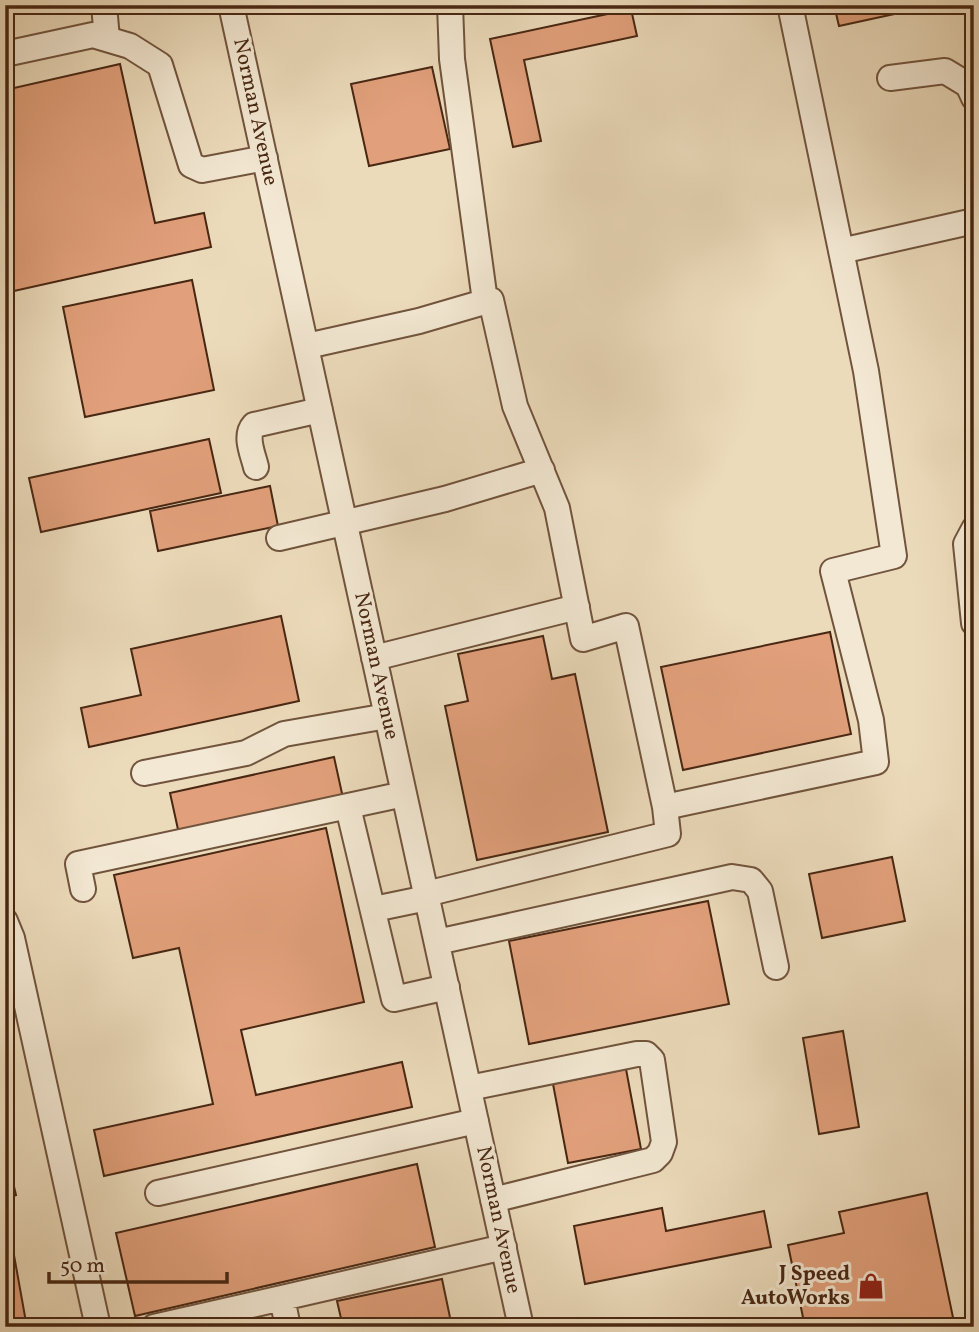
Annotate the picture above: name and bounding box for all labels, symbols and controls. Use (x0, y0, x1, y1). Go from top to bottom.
street label: Norman Avenue (225, 36, 285, 188)
street label: Norman Avenue (346, 590, 406, 742)
street label: Norman Avenue (468, 1144, 528, 1296)
scale bar (49, 1241, 228, 1285)
text: 50 m (60, 1252, 105, 1281)
place label: J Speed AutoWorks (741, 1260, 850, 1313)
shop icon: J Speed AutoWorks (856, 1271, 886, 1301)

